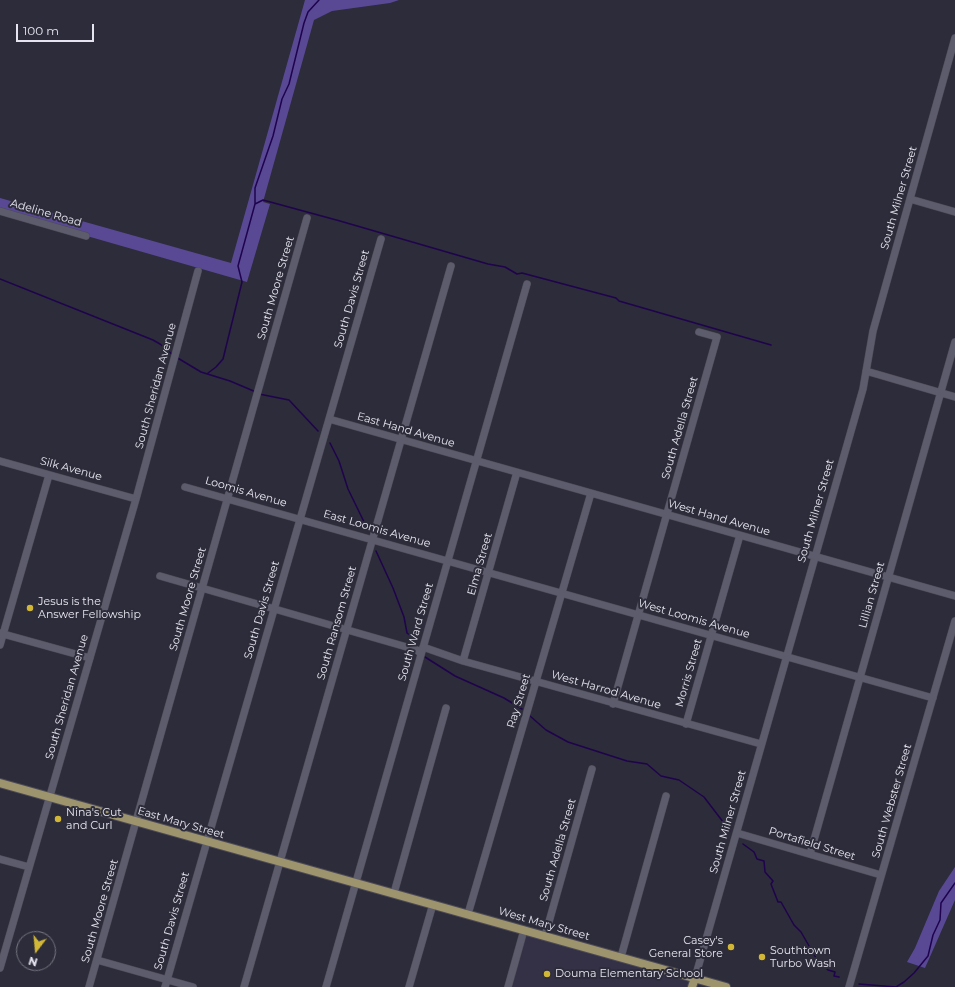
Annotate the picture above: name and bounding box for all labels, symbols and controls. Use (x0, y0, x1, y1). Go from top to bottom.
scale bar (18, 16, 96, 42)
text: 100 m (23, 23, 59, 38)
street label: South Milner Street (878, 145, 920, 251)
street label: Adeline Road (9, 197, 83, 229)
street label: South Moore Street (255, 235, 297, 341)
street label: South Davis Street (332, 248, 372, 350)
street label: South Sheridan Avenue (133, 322, 179, 450)
street label: South Adella Street (659, 375, 701, 481)
street label: East Hand Avenue (356, 410, 456, 450)
street label: Silk Avenue (39, 454, 103, 484)
street label: South Milner Street (795, 458, 837, 564)
street label: Loomis Avenue (204, 474, 288, 510)
street label: West Hand Avenue (666, 497, 772, 539)
street label: East Loomis Avenue (322, 507, 432, 551)
street label: Elma Street (465, 531, 495, 597)
street label: South Moore Street (167, 546, 209, 652)
street label: South Davis Street (242, 559, 282, 661)
street label: Lillian Street (856, 560, 888, 630)
street label: South Ransom Street (314, 565, 360, 681)
street label: South Ward Street (396, 581, 436, 683)
place label: Jesus is the Answer Fellowship (38, 595, 141, 621)
street label: West Loomis Avenue (637, 597, 751, 641)
marker: Jesus is the Answer Fellowship (25, 603, 35, 613)
street label: South Sheridan Avenue (43, 633, 91, 761)
street label: Morris Street (673, 637, 705, 709)
street label: West Harrod Avenue (550, 668, 662, 712)
street label: Ray Street (504, 672, 534, 730)
street label: South Webster Street (869, 742, 915, 860)
street label: South Milner Street (707, 769, 749, 875)
street label: South Adella Street (537, 797, 579, 903)
street label: East Mary Street (136, 804, 226, 842)
place label: Nina's Cut and Curl (66, 806, 122, 832)
marker: Nina's Cut and Curl (53, 814, 63, 824)
street label: Portafield Street (767, 825, 857, 863)
street label: South Moore Street (79, 858, 121, 964)
street label: South Davis Street (152, 870, 192, 972)
street label: West Mary Street (497, 905, 591, 943)
north arrow (16, 931, 56, 971)
place label: Casey's General Store (649, 934, 723, 960)
marker: Casey's General Store (726, 942, 736, 952)
place label: Southtown Turbo Wash (770, 944, 836, 970)
marker: Southtown Turbo Wash (757, 952, 767, 962)
text: N (27, 954, 39, 970)
place label: Douma Elementary School (555, 967, 703, 981)
marker: Douma Elementary School (542, 969, 552, 979)

